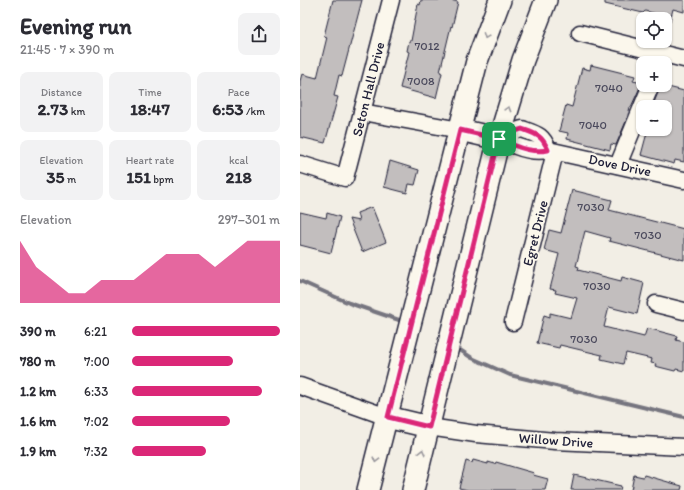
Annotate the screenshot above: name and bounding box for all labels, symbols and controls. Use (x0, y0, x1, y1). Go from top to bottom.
map controls (636, 12, 672, 136)
button: locate (636, 12, 672, 48)
text: Evening run (20, 13, 132, 40)
button: share (238, 13, 280, 55)
one-way arrow (483, 33, 491, 40)
house number: 7012 (414, 39, 440, 53)
street label: Seton Hall Drive (349, 40, 389, 138)
text: 21:45 · 7 × 390 m (20, 42, 114, 57)
button: + (636, 56, 672, 92)
house number: 7008 (407, 74, 435, 88)
house number: 7040 (595, 81, 623, 95)
text: Distance (41, 86, 82, 99)
text: Time (138, 86, 162, 99)
text: Pace (228, 86, 250, 99)
text: 2.73 (37, 99, 68, 119)
text: 18:47 (130, 99, 170, 119)
text: 6:53 (212, 99, 244, 119)
button: − (636, 100, 672, 136)
text: km (68, 105, 85, 118)
text: /km (244, 105, 265, 118)
one-way arrow (503, 105, 512, 112)
house number: 7040 (579, 118, 607, 132)
pin (482, 122, 516, 156)
icon: arrive (488, 128, 510, 150)
street label: Dove Drive (587, 151, 653, 180)
text: Elevation (39, 154, 83, 167)
text: Heart rate (126, 154, 174, 167)
text: kcal (229, 154, 248, 167)
text: 35 (46, 167, 65, 187)
text: 151 (126, 167, 151, 187)
text: 218 (226, 167, 252, 187)
text: m (65, 173, 76, 186)
text: bpm (151, 173, 174, 186)
street label: Egret Drive (519, 198, 552, 268)
house number: 7030 (577, 200, 605, 214)
text: Elevation (20, 212, 72, 227)
text: 297–301 m (218, 212, 280, 227)
house number: 7030 (634, 228, 662, 242)
house number: 7030 (583, 279, 611, 293)
text: 390 m (20, 324, 56, 339)
text: 6:21 (84, 324, 107, 339)
house number: 7030 (570, 332, 598, 346)
text: 780 m (20, 354, 55, 369)
text: 7:00 (84, 354, 110, 369)
text: 1.2 km (20, 384, 56, 399)
text: 6:33 (84, 384, 108, 399)
text: 1.6 km (20, 414, 56, 429)
text: 7:02 (84, 414, 108, 429)
street label: Willow Drive (518, 429, 594, 452)
text: 1.9 km (20, 444, 56, 459)
text: 7:32 (84, 444, 108, 459)
one-way arrow (418, 449, 426, 455)
one-way arrow (372, 456, 381, 463)

